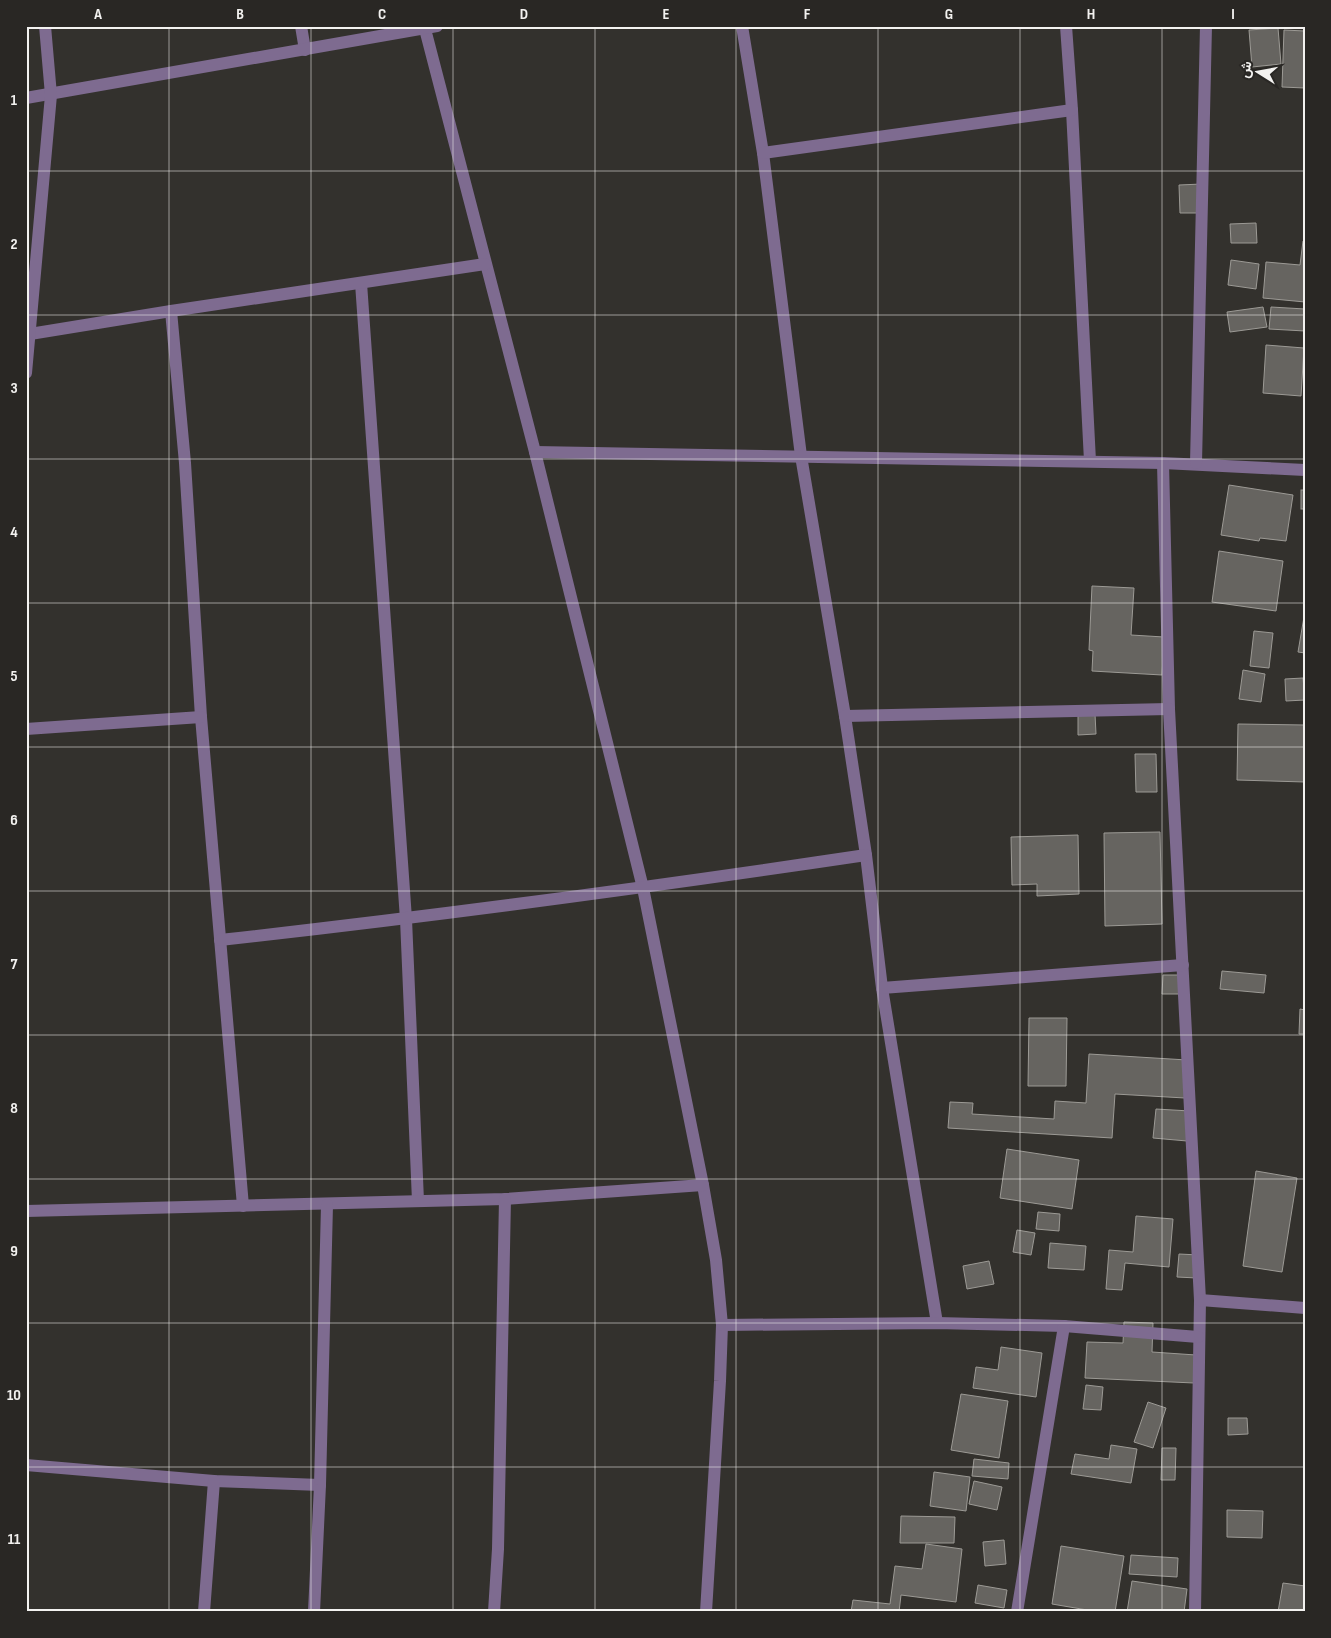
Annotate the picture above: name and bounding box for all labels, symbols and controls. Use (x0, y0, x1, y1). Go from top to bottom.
text: A (93, 5, 102, 24)
text: B (236, 5, 244, 24)
text: C (378, 5, 386, 24)
text: D (520, 5, 528, 24)
text: E (663, 5, 670, 24)
text: F (804, 5, 811, 24)
text: G (945, 5, 953, 24)
text: H (1087, 5, 1095, 24)
text: I (1231, 5, 1235, 24)
north arrow (1234, 48, 1284, 98)
text: ش (1236, 60, 1256, 79)
text: 1 (11, 91, 18, 110)
text: 2 (10, 235, 18, 254)
text: 3 (10, 379, 18, 398)
text: 4 (10, 523, 18, 542)
text: 5 (10, 667, 18, 686)
text: 6 (10, 811, 18, 830)
text: 7 (11, 955, 18, 974)
text: 8 (10, 1099, 18, 1118)
text: 9 (10, 1242, 18, 1261)
text: 10 (7, 1386, 21, 1405)
text: 11 (8, 1530, 21, 1549)

